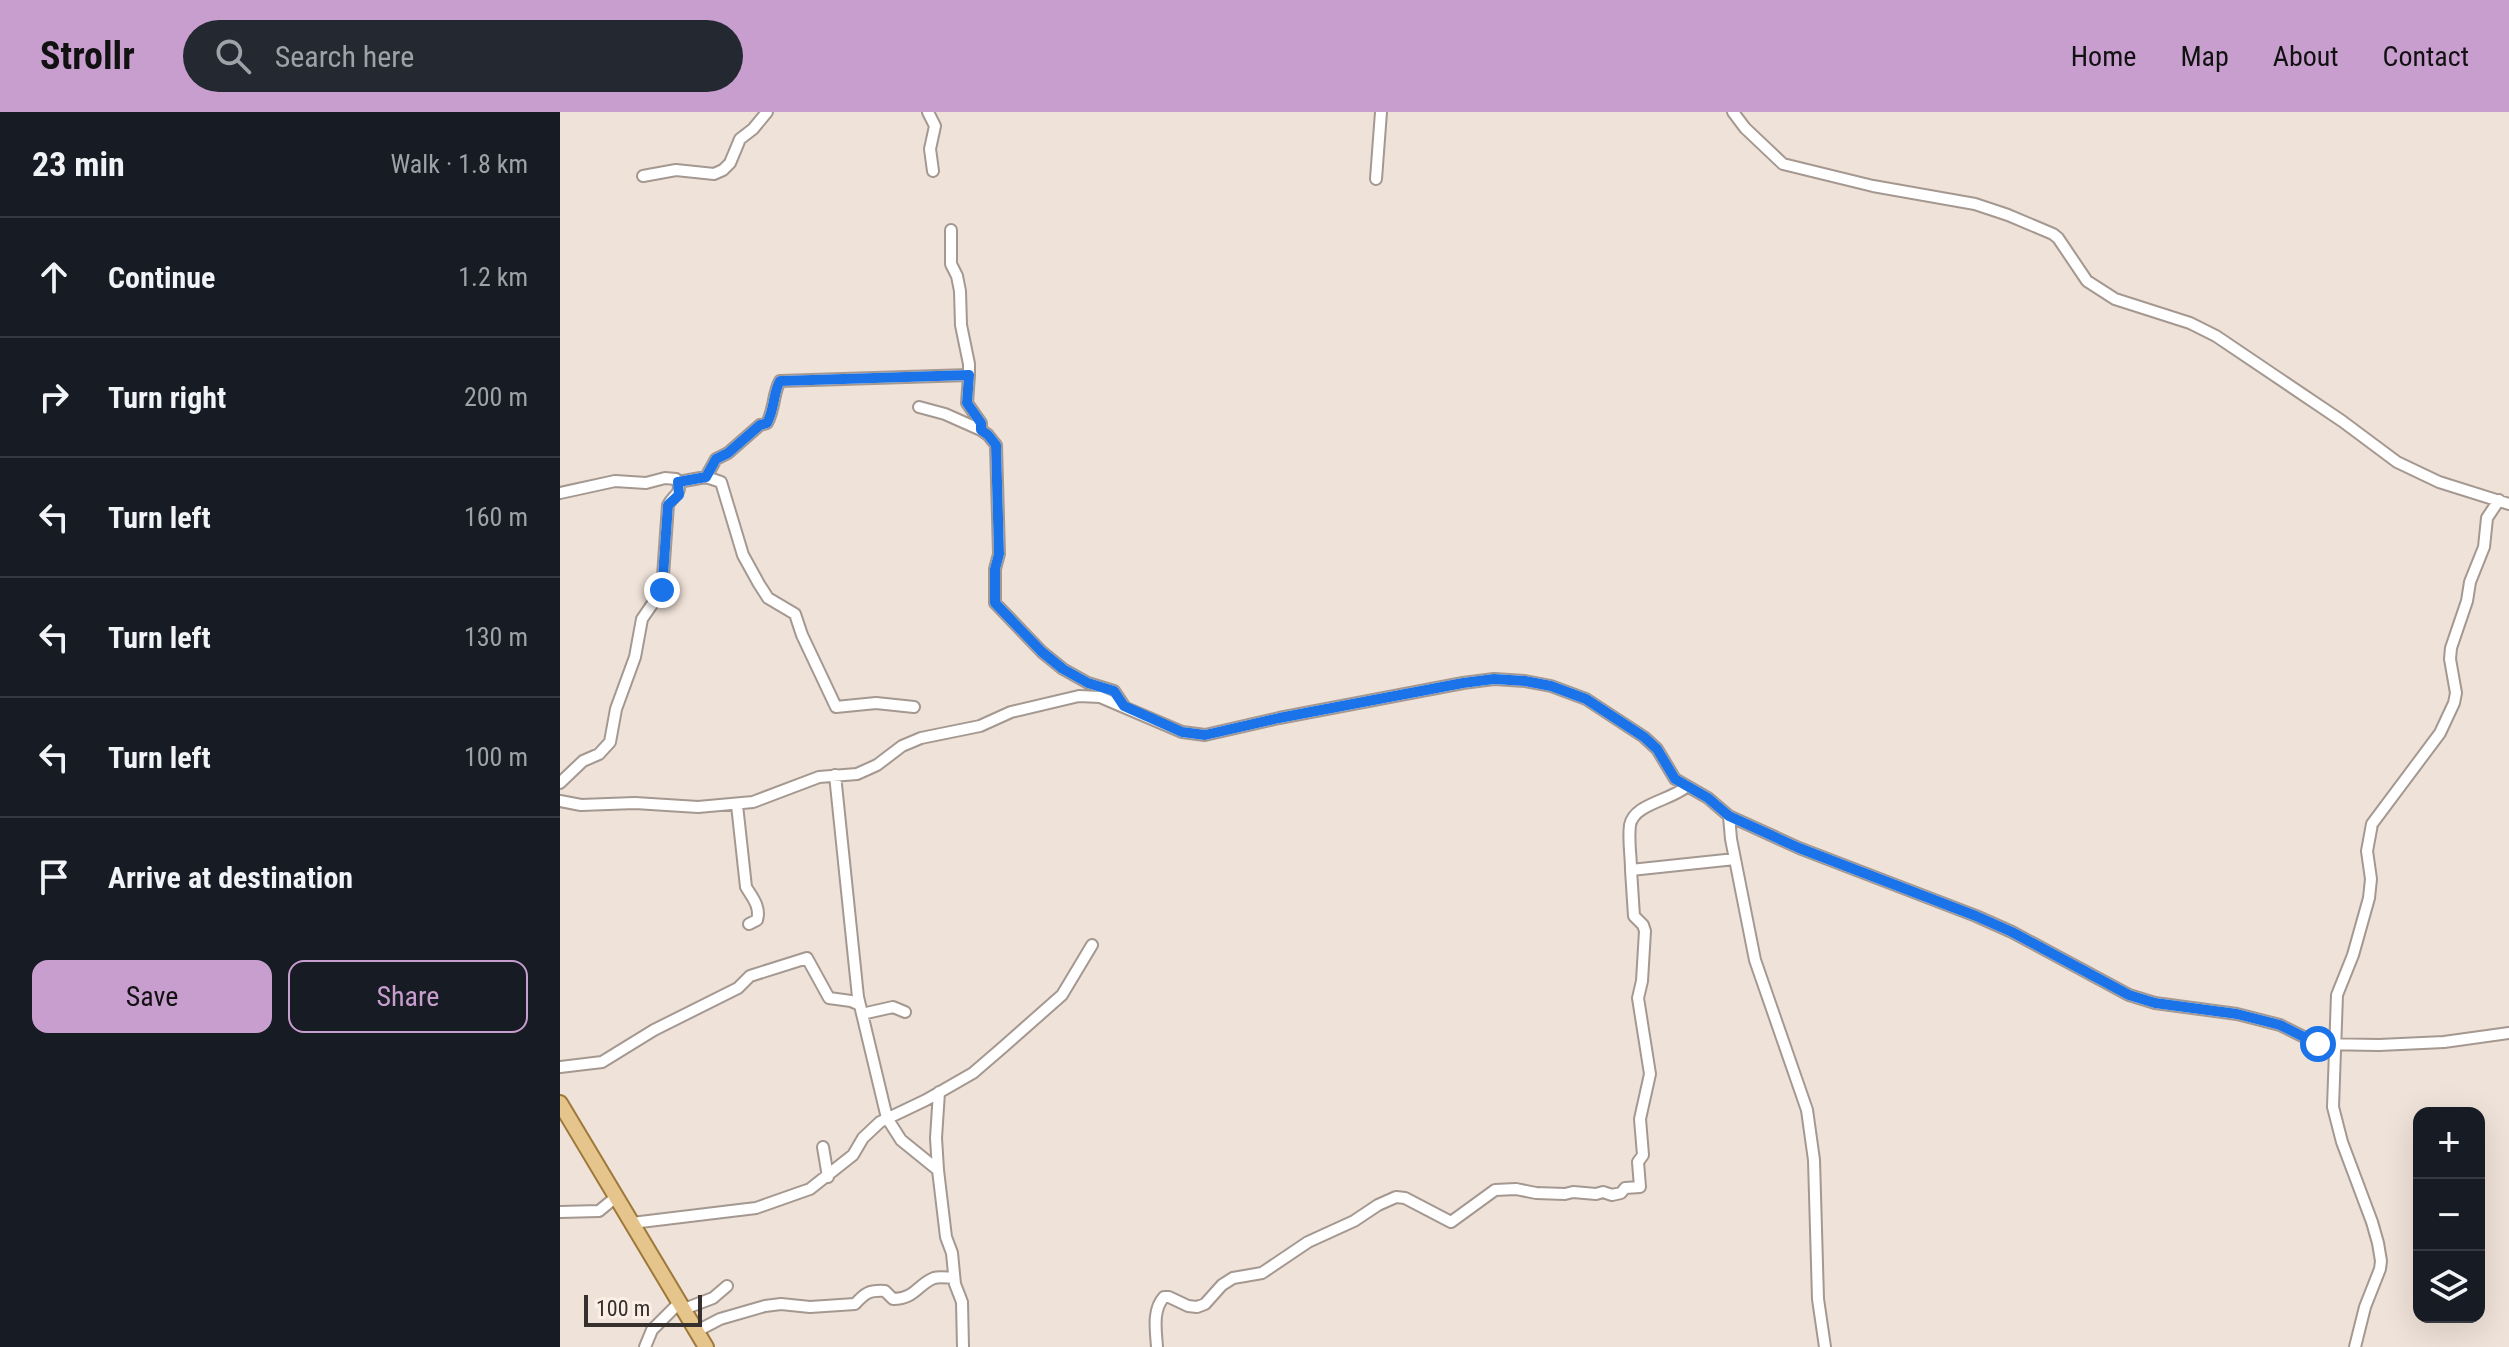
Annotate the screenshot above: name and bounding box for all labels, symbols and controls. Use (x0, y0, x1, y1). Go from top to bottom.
search box (183, 20, 743, 92)
text: Strollr (40, 34, 135, 78)
icon: search (211, 34, 255, 78)
text: Search here (275, 39, 414, 74)
text: Home (2071, 40, 2136, 73)
text: Map (2180, 40, 2229, 73)
text: About (2273, 40, 2339, 73)
text: Contact (2383, 40, 2469, 73)
text: 23 min (32, 144, 125, 184)
text: Walk · 1.8 km (390, 149, 528, 179)
icon: ahead (32, 255, 76, 299)
text: Continue (108, 260, 215, 295)
text: 1.2 km (458, 262, 528, 292)
icon: right (32, 375, 76, 419)
text: Turn right (108, 380, 226, 415)
text: 200 m (464, 382, 528, 412)
icon: left (32, 495, 76, 539)
text: Turn left (108, 500, 211, 535)
text: 160 m (464, 502, 528, 532)
route end (644, 572, 680, 608)
icon: left (32, 615, 76, 659)
text: Turn left (108, 620, 211, 655)
text: 130 m (464, 622, 528, 652)
icon: left (32, 735, 76, 779)
text: Turn left (108, 740, 211, 775)
text: 100 m (464, 742, 528, 772)
icon: arrive (32, 855, 76, 899)
text: Arrive at destination (108, 860, 353, 895)
button: Save (32, 960, 272, 1033)
button: Share (288, 960, 528, 1033)
route start (2300, 1026, 2336, 1062)
map controls (2413, 1107, 2485, 1323)
button: + (2413, 1107, 2485, 1179)
button: − (2413, 1179, 2485, 1251)
button: layers (2413, 1251, 2485, 1323)
scale bar (584, 1291, 702, 1327)
text: 100 m (596, 1296, 650, 1321)

